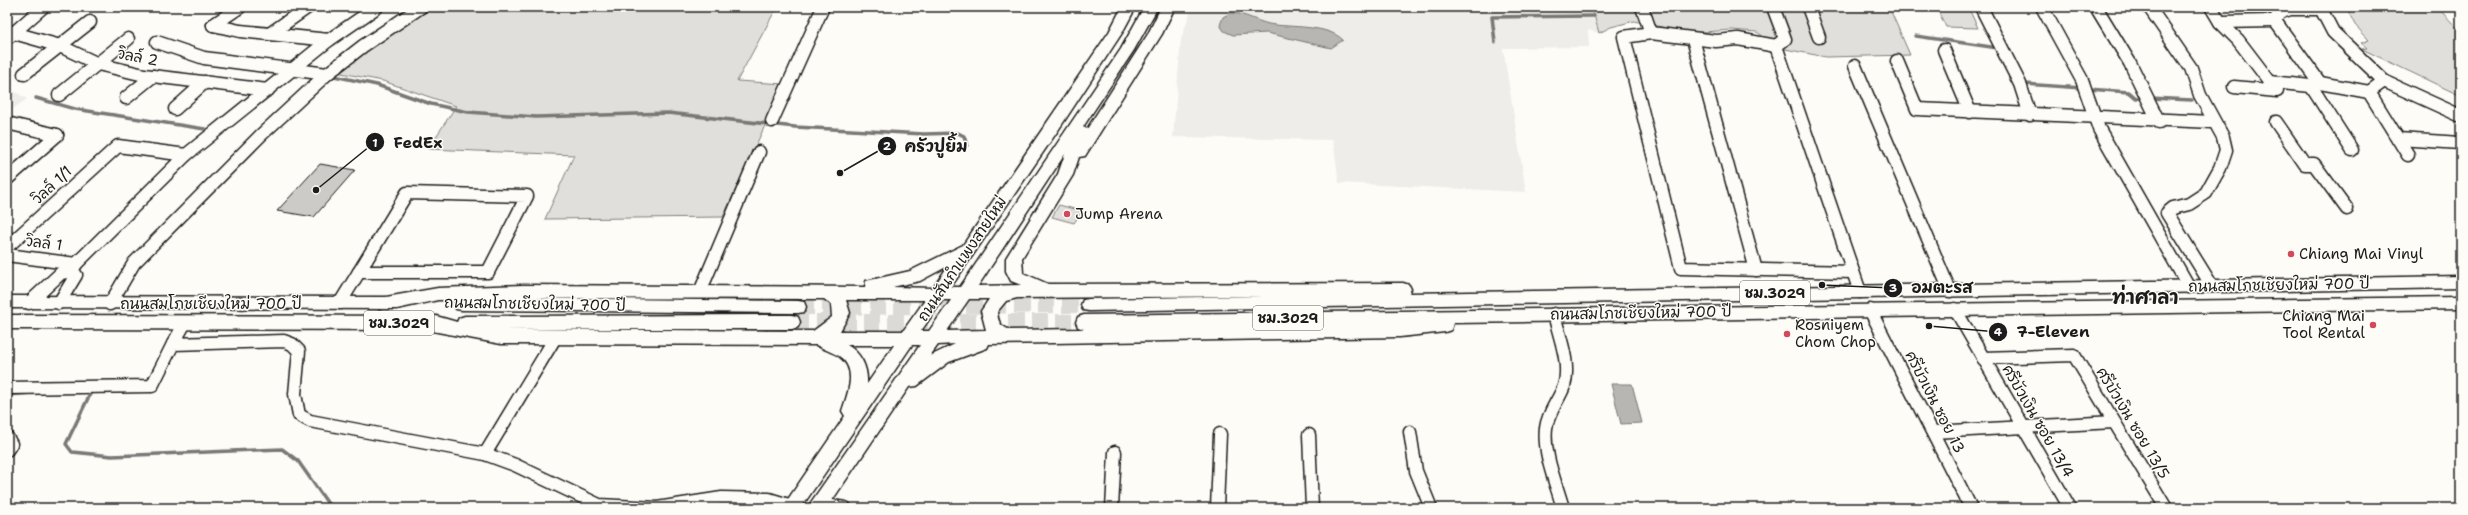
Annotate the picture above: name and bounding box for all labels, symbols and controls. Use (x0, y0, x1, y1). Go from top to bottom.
street label: วิลล์ 2 (116, 43, 160, 71)
callout: FedEx (365, 128, 450, 156)
text: ครัวปูยิ้ม (905, 131, 967, 158)
text: FedEx (394, 132, 442, 153)
callout: ครัวปูยิ้ม (877, 132, 976, 160)
text: 1 (372, 135, 378, 151)
text: 2 (883, 138, 892, 154)
street label: วิลล์ 1/1 (28, 161, 76, 209)
street label: ถนนสันกำแพงสายใหม่ (913, 193, 1011, 325)
place label: Jump Arena (1075, 204, 1163, 224)
marker: Jump Arena (1062, 209, 1072, 219)
street label: วิลล์ 1 (25, 231, 63, 255)
place label: Chiang Mai Vinyl (2299, 244, 2424, 264)
marker: Chiang Mai Vinyl (2286, 249, 2296, 259)
street label: ถนนสมโภชเชียงใหม่ 700 ปี (2188, 273, 2370, 297)
callout: อมตะรส (1883, 274, 1980, 302)
text: อมตะรส (1911, 277, 1974, 298)
text: 3 (1889, 280, 1897, 296)
road number: ชม.3029 (1740, 281, 1810, 305)
district label: ท่าศาลา (2112, 284, 2178, 310)
street label: ถนนสมโภชเชียงใหม่ 700 ปี (444, 292, 626, 316)
street label: ถนนสมโภชเชียงใหม่ 700 ปี (120, 294, 302, 314)
street label: ถนนสมโภชเชียงใหม่ 700 ปี (1550, 301, 1732, 325)
road number: ชม.3029 (1253, 306, 1323, 330)
place label: Chiang Mai Tool Rental (2282, 306, 2365, 343)
road number: ชม.3029 (364, 311, 434, 335)
place label: Rosniyem Chom Chop (1795, 315, 1876, 352)
callout: 7-Eleven (1988, 318, 2098, 346)
marker: Chiang Mai Tool Rental (2368, 320, 2378, 330)
text: 7-Eleven (2016, 321, 2090, 342)
text: 4 (1994, 324, 2003, 340)
marker: Rosniyem Chom Chop (1782, 329, 1792, 339)
street label: ศรีบัวเงิน ซอย 13 (1901, 347, 1969, 457)
street label: ศรีบัวเงิน ซอย 13/4 (1998, 361, 2078, 481)
street label: ศรีบัวเงิน ซอย 13/5 (2092, 364, 2174, 482)

